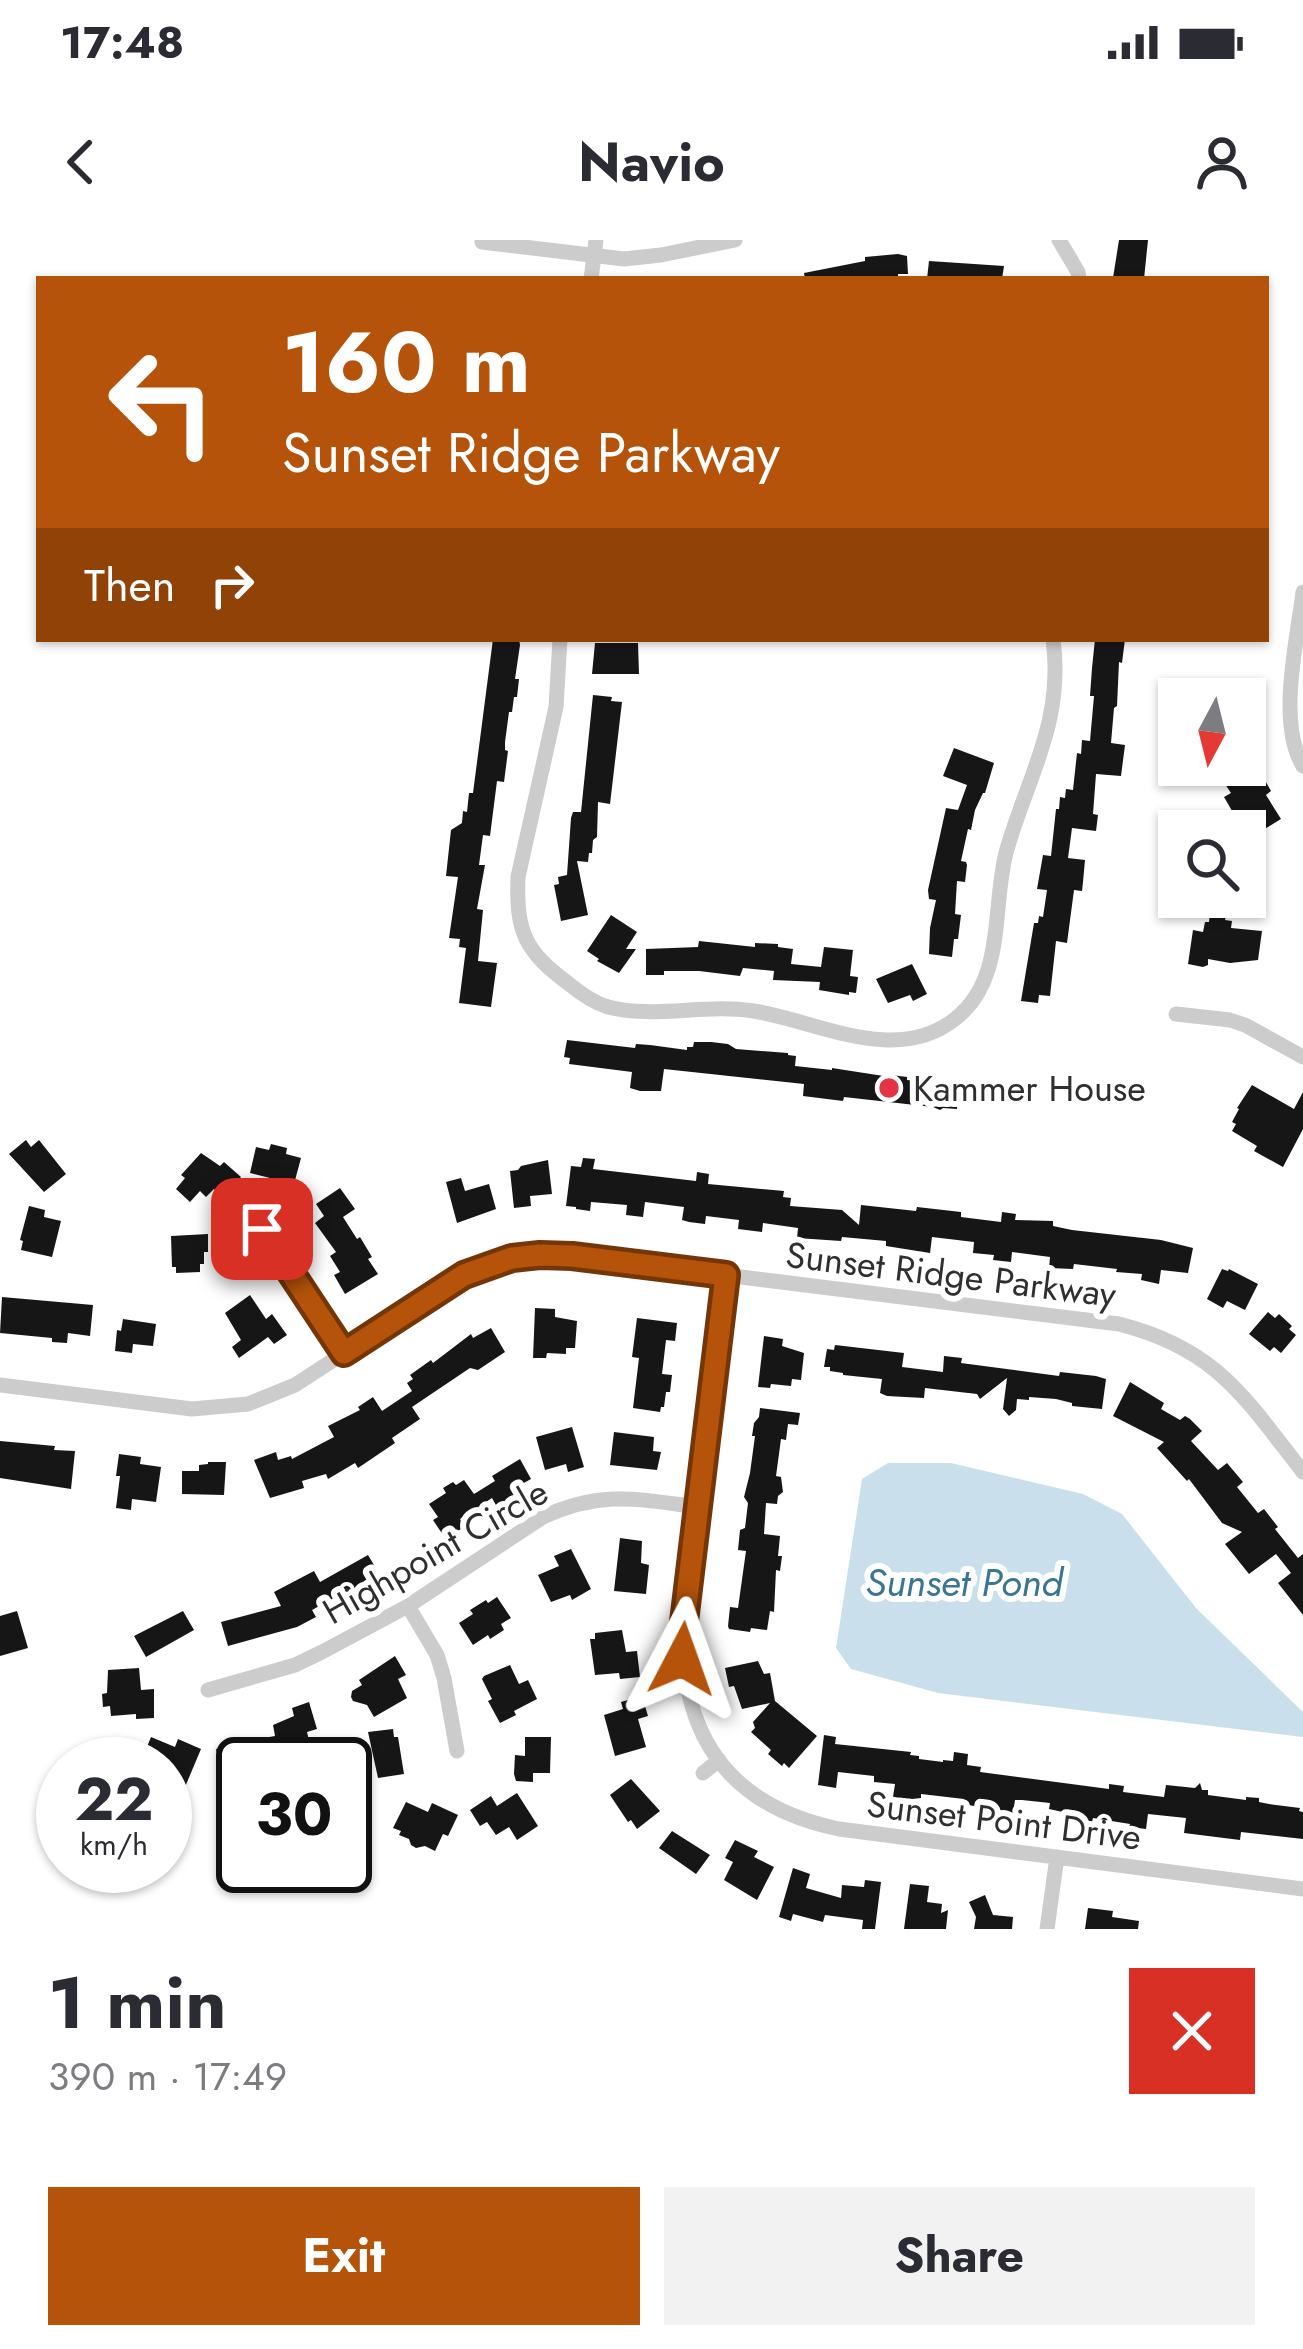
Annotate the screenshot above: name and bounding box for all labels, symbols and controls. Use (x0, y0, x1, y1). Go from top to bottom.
text: 17:48 (60, 10, 184, 75)
text: Navio (578, 123, 725, 201)
icon: back (48, 129, 114, 195)
icon: person (1189, 129, 1255, 195)
text: 160 m (282, 302, 531, 424)
icon: left (84, 324, 240, 480)
text: Sunset Ridge Parkway (282, 414, 780, 492)
icon: right (199, 552, 265, 618)
text: Then (84, 553, 175, 618)
north arrow (1158, 678, 1266, 786)
map controls (1158, 678, 1266, 918)
button: search (1158, 810, 1266, 918)
place label: Kammer House (913, 1062, 1146, 1114)
marker: Kammer House (876, 1075, 902, 1101)
pin (211, 1178, 313, 1280)
icon: arrive (229, 1196, 295, 1262)
street label: Sunset Ridge Parkway (783, 1228, 1119, 1320)
street label: Highpoint Circle (313, 1465, 557, 1637)
water label: Sunset Pond (865, 1554, 1065, 1611)
position arrow (619, 1596, 745, 1722)
speed limit sign: 30 (216, 1737, 372, 1893)
text: 22 (75, 1756, 153, 1843)
street label: Sunset Point Drive (864, 1777, 1144, 1863)
text: km/h (80, 1823, 148, 1866)
text: 1 min (48, 1951, 227, 2055)
button: close (1129, 1968, 1255, 2094)
text: 390 m · 17:49 (48, 2048, 287, 2105)
button: Exit (48, 2187, 640, 2325)
button: Share (664, 2187, 1255, 2325)

